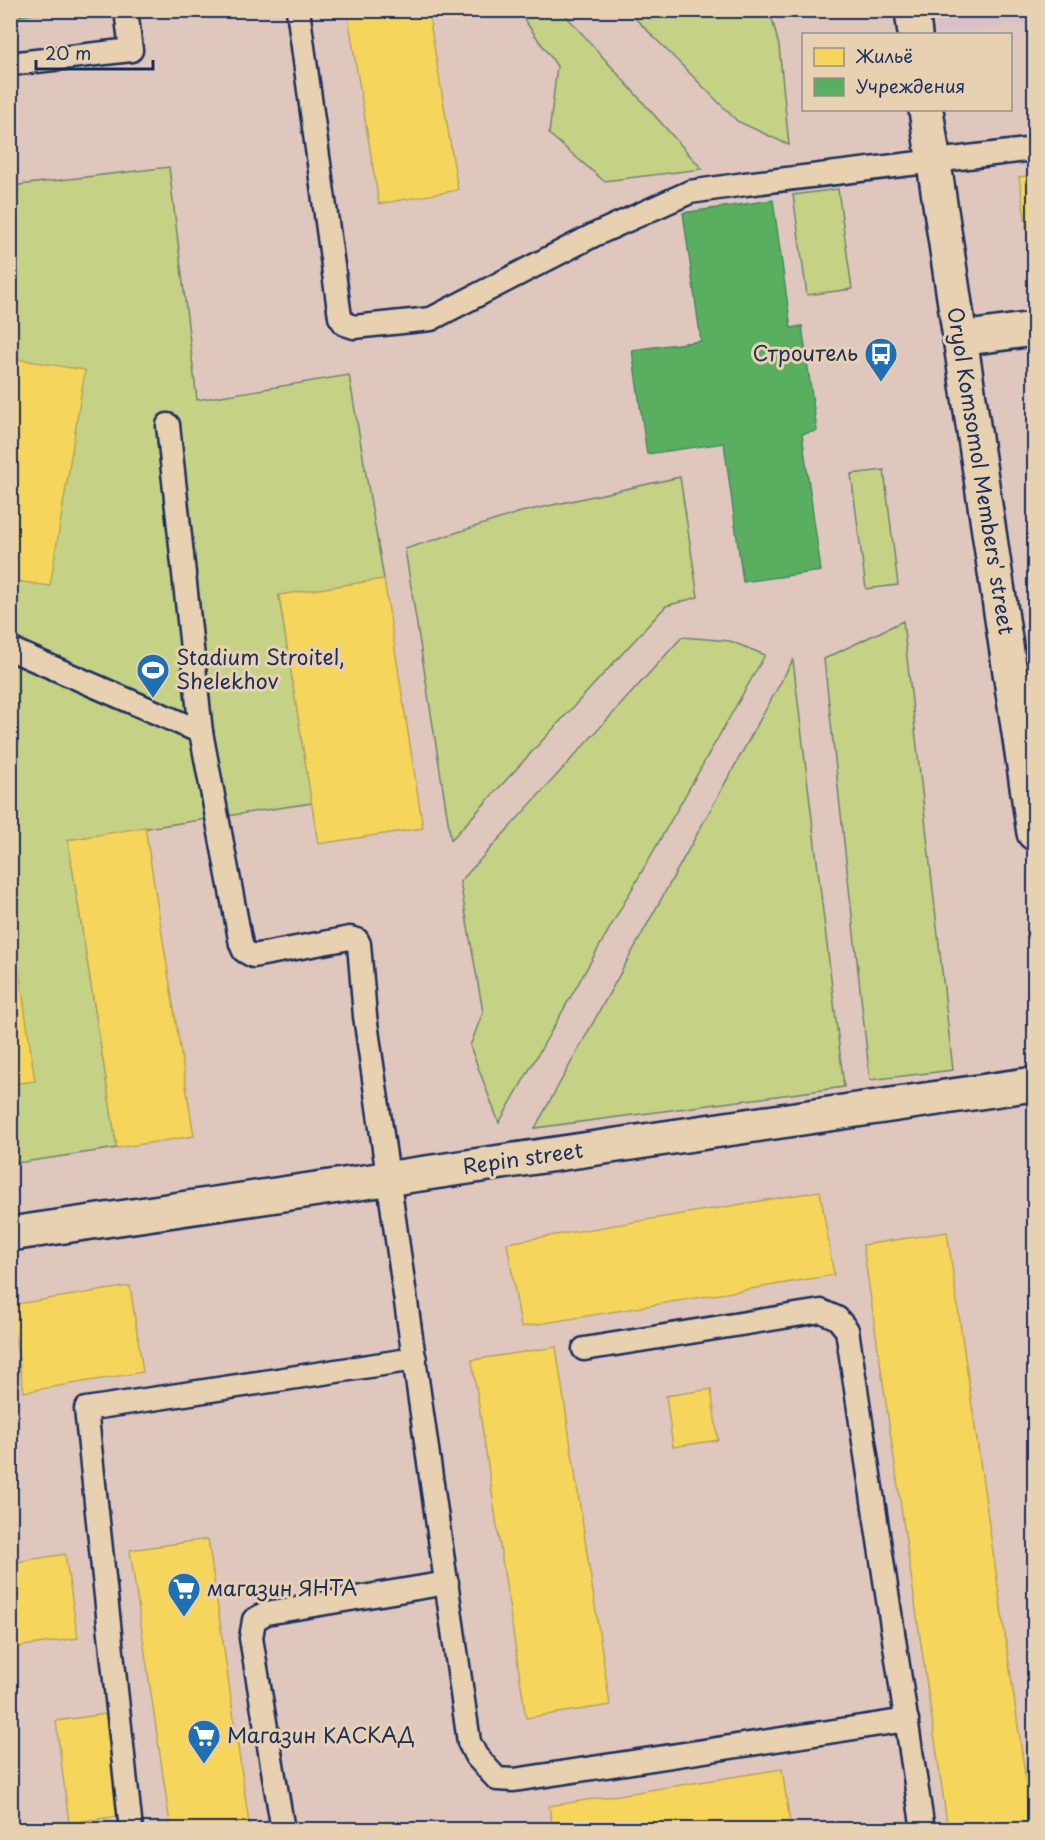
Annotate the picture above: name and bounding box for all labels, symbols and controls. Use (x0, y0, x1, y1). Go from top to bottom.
scale bar (36, 33, 153, 71)
legend (802, 33, 1012, 111)
text: 20 m (45, 39, 91, 66)
text: Жильё (855, 42, 913, 69)
text: Учреждения (856, 72, 965, 99)
street label: Oryol Komsomol Members' street (940, 305, 1024, 637)
place label: Строитель (752, 336, 858, 368)
bus stop icon: Строитель (863, 336, 899, 383)
place label: Stadium Stroitel, Shelekhov (176, 640, 345, 696)
sports icon: Stadium Stroitel, Shelekhov (135, 652, 171, 699)
street label: Repin street (461, 1133, 585, 1181)
supermarket icon: магазин ЯНТА (166, 1571, 202, 1618)
place label: магазин ЯНТА (207, 1571, 357, 1603)
supermarket icon: Магазин КАСКАД (186, 1718, 222, 1765)
place label: Магазин КАСКАД (227, 1718, 415, 1750)

